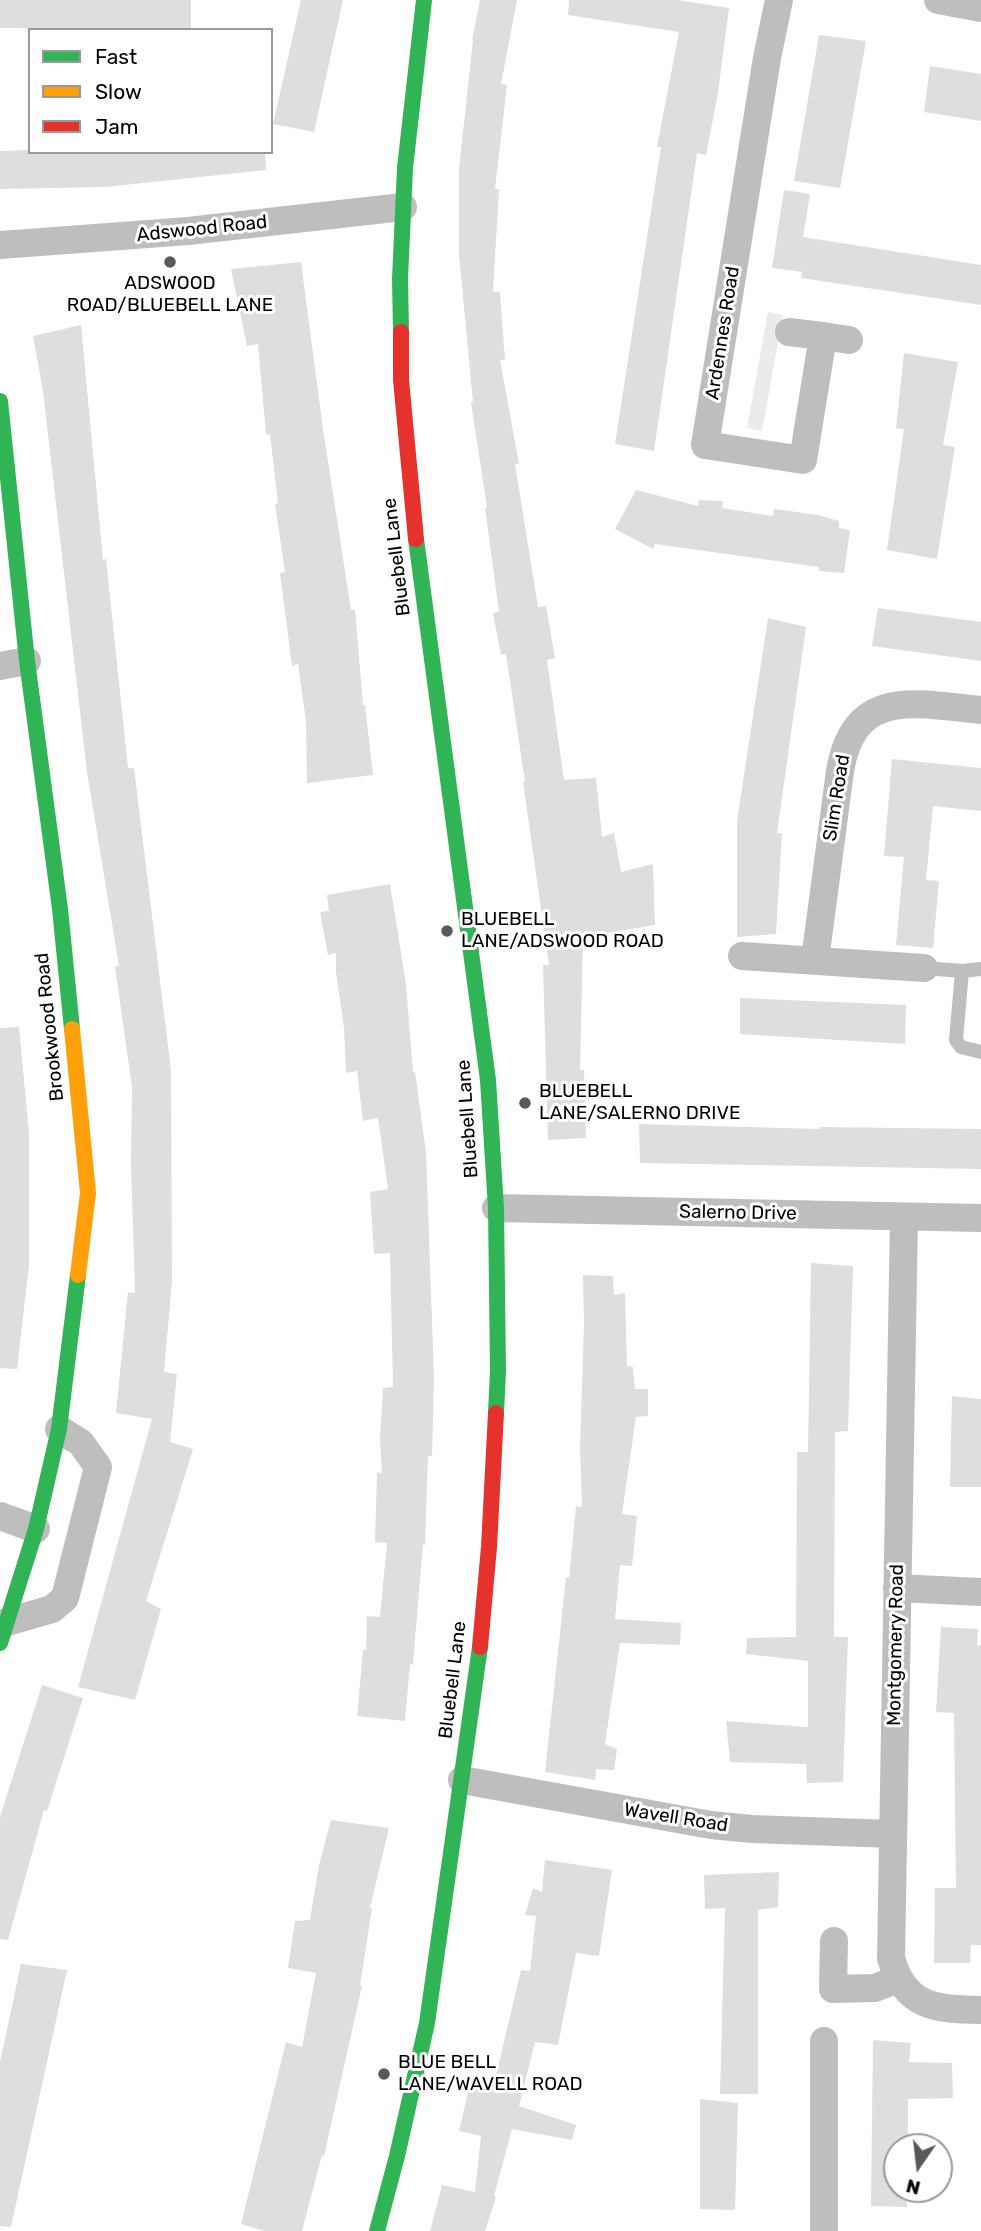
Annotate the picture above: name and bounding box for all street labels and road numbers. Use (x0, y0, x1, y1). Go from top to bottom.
street label: Adswood Road (136, 211, 268, 247)
street label: Ardennes Road (701, 265, 745, 401)
street label: Bluebell Lane (378, 497, 416, 617)
street label: Slim Road (819, 753, 855, 843)
street label: Brookwood Road (31, 952, 69, 1102)
street label: Bluebell Lane (452, 1059, 484, 1179)
street label: Salerno Drive (679, 1201, 797, 1225)
street label: Montgomery Road (883, 1564, 909, 1726)
street label: Bluebell Lane (434, 1620, 472, 1740)
street label: Wavell Road (622, 1799, 730, 1837)

